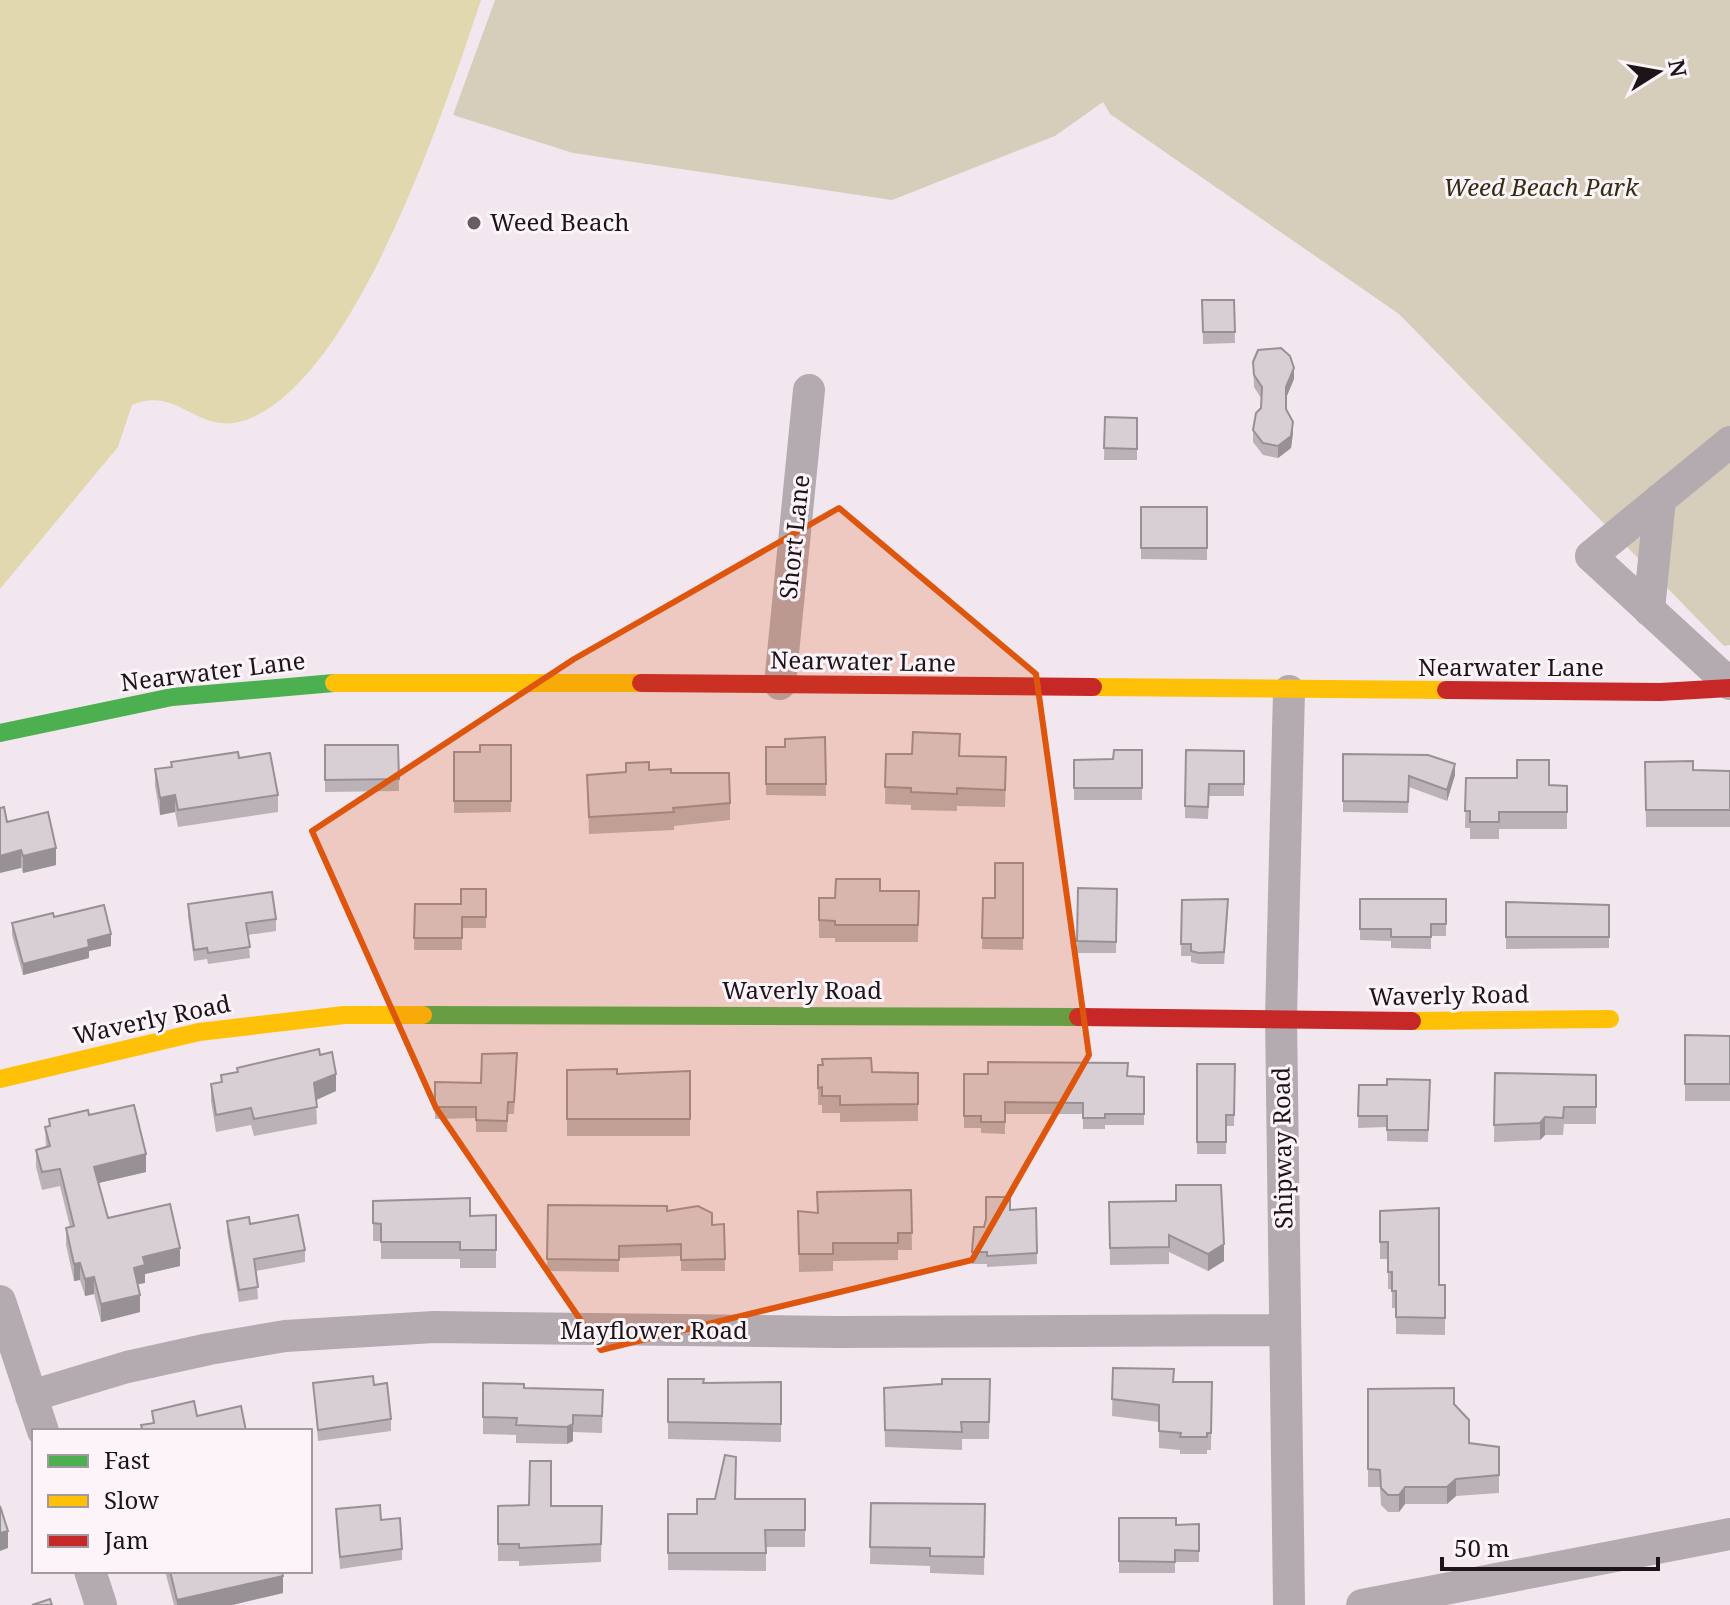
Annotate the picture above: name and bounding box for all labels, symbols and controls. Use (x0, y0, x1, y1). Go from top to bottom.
north arrow (1618, 32, 1698, 112)
text: N (1662, 57, 1695, 79)
park label: Weed Beach Park (1444, 170, 1640, 203)
place label: Weed Beach (490, 205, 629, 238)
marker: Weed Beach (465, 214, 483, 232)
street label: Short Lane (771, 473, 816, 601)
street label: Nearwater Lane (770, 642, 956, 679)
street label: Nearwater Lane (119, 643, 307, 698)
street label: Nearwater Lane (1418, 650, 1604, 683)
street label: Waverly Road (722, 973, 882, 1006)
street label: Waverly Road (1369, 977, 1530, 1012)
street label: Waverly Road (70, 986, 234, 1051)
street label: Shipway Road (1264, 1066, 1299, 1229)
street label: Mayflower Road (560, 1313, 748, 1346)
legend (32, 1429, 312, 1573)
text: Fast (104, 1443, 150, 1476)
text: Slow (104, 1483, 159, 1516)
scale bar (1442, 1521, 1658, 1571)
text: Jam (103, 1523, 149, 1556)
text: 50 m (1454, 1531, 1510, 1564)

